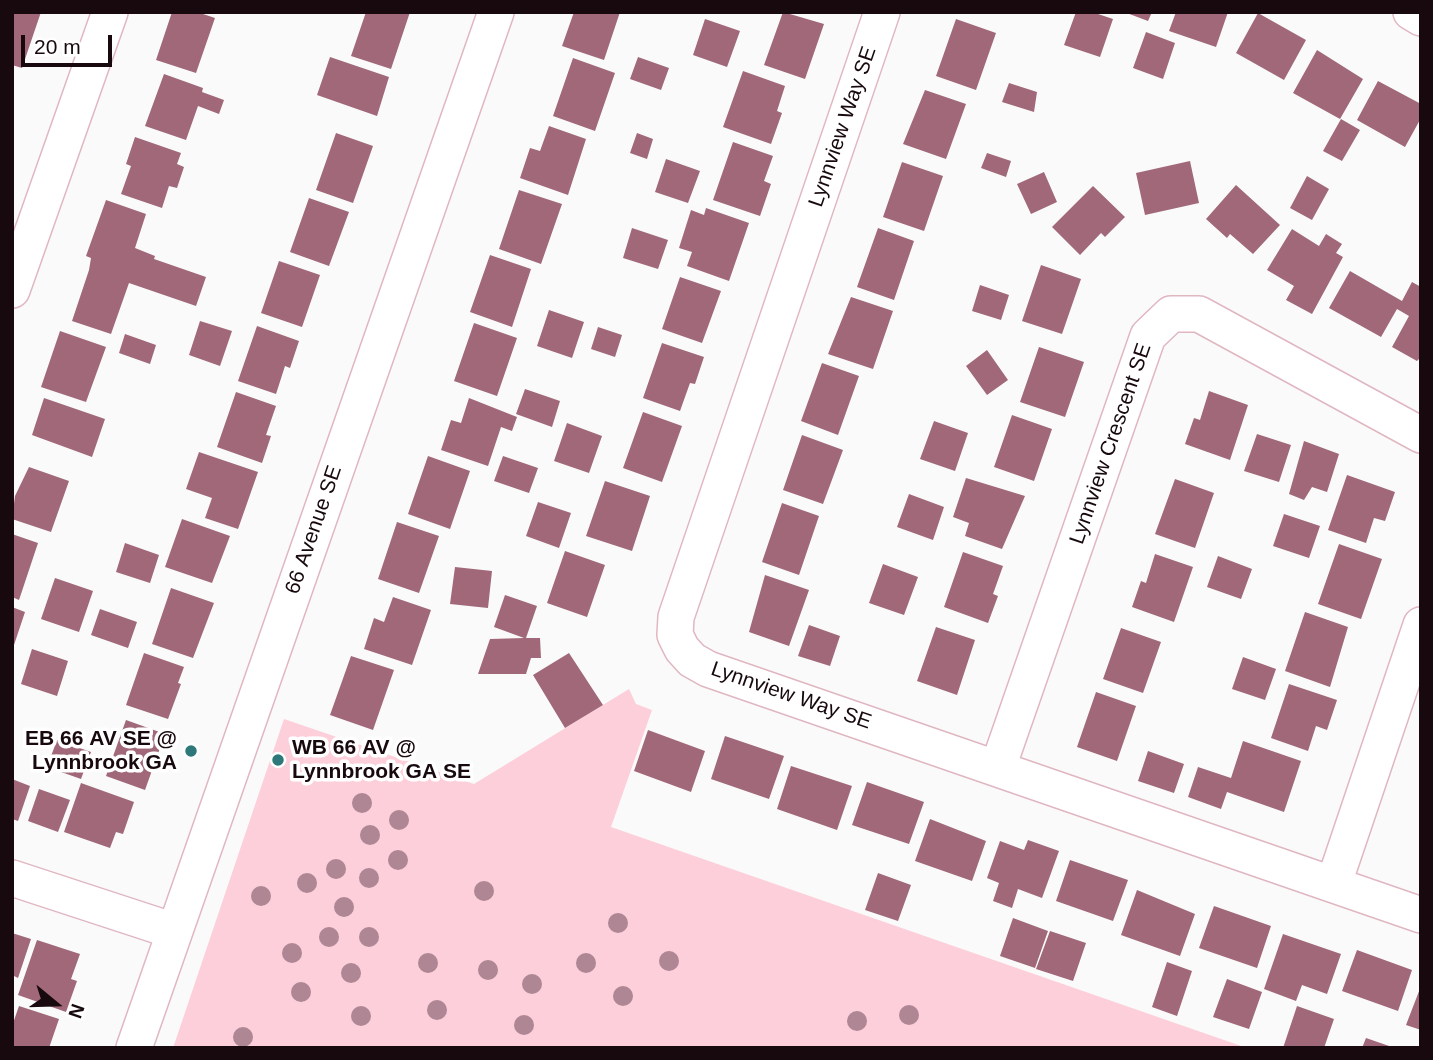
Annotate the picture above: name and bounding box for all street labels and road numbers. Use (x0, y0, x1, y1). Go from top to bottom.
street label: Lynnview Way SE (804, 44, 882, 210)
street label: Lynnview Crescent SE (1065, 340, 1157, 548)
street label: 66 Avenue SE (280, 463, 348, 597)
street label: Lynnview Way SE (708, 657, 874, 735)

